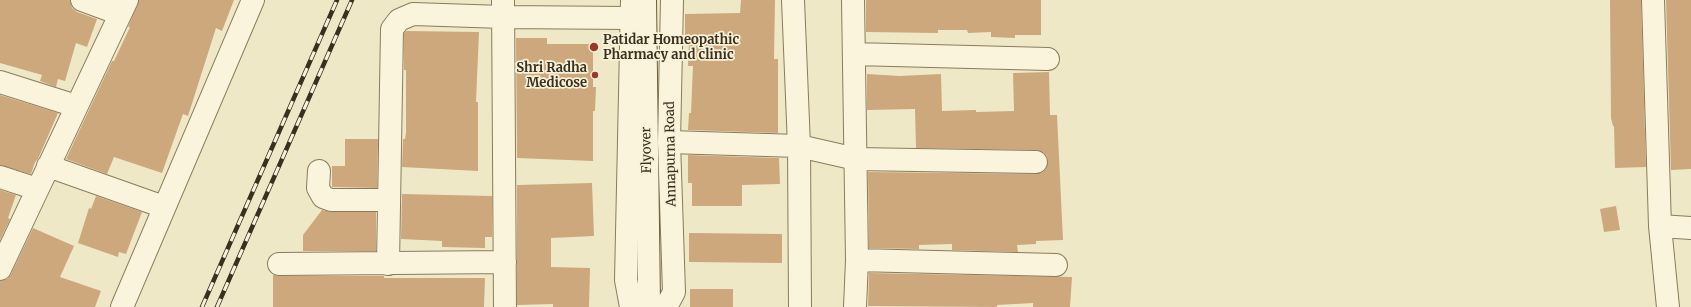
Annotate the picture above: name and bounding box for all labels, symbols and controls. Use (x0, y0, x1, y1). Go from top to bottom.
place label: Patidar Homeopathic Pharmacy and clinic (603, 32, 739, 63)
marker: Patidar Homeopathic Pharmacy and clinic (588, 41, 600, 53)
place label: Shri Radha Medicose (516, 60, 587, 91)
marker: Shri Radha Medicose (590, 70, 600, 80)
street label: Annapurna Road (662, 101, 680, 207)
street label: Flyover (639, 127, 655, 173)

